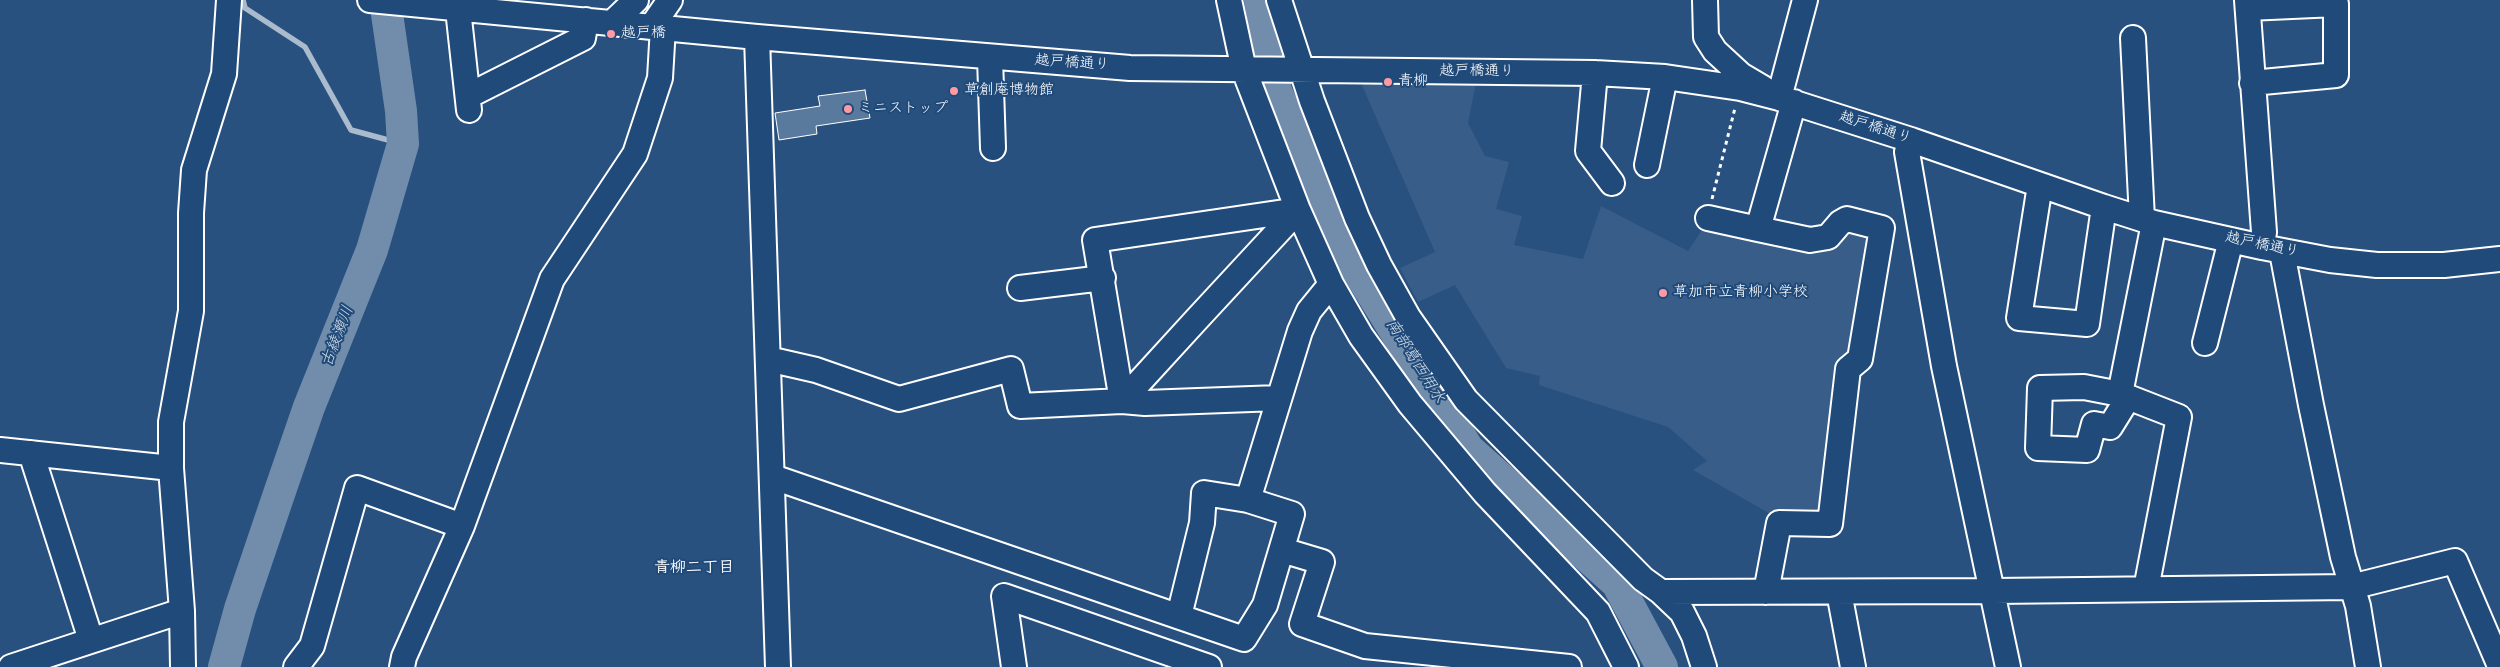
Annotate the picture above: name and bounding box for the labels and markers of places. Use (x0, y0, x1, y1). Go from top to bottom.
place label: 越戸橋 (621, 25, 666, 43)
marker: 越戸橋 (605, 28, 617, 40)
place label: 青柳 (1398, 73, 1428, 91)
marker: 青柳 (1382, 76, 1394, 88)
place label: 草創庵博物館 (964, 82, 1054, 100)
marker: 草創庵博物館 (948, 85, 960, 97)
place label: ミニストップ (858, 100, 948, 118)
marker: ミニストップ (842, 103, 854, 115)
place label: 草加市立青柳小学校 (1673, 284, 1808, 302)
marker: 草加市立青柳小学校 (1657, 287, 1669, 299)

